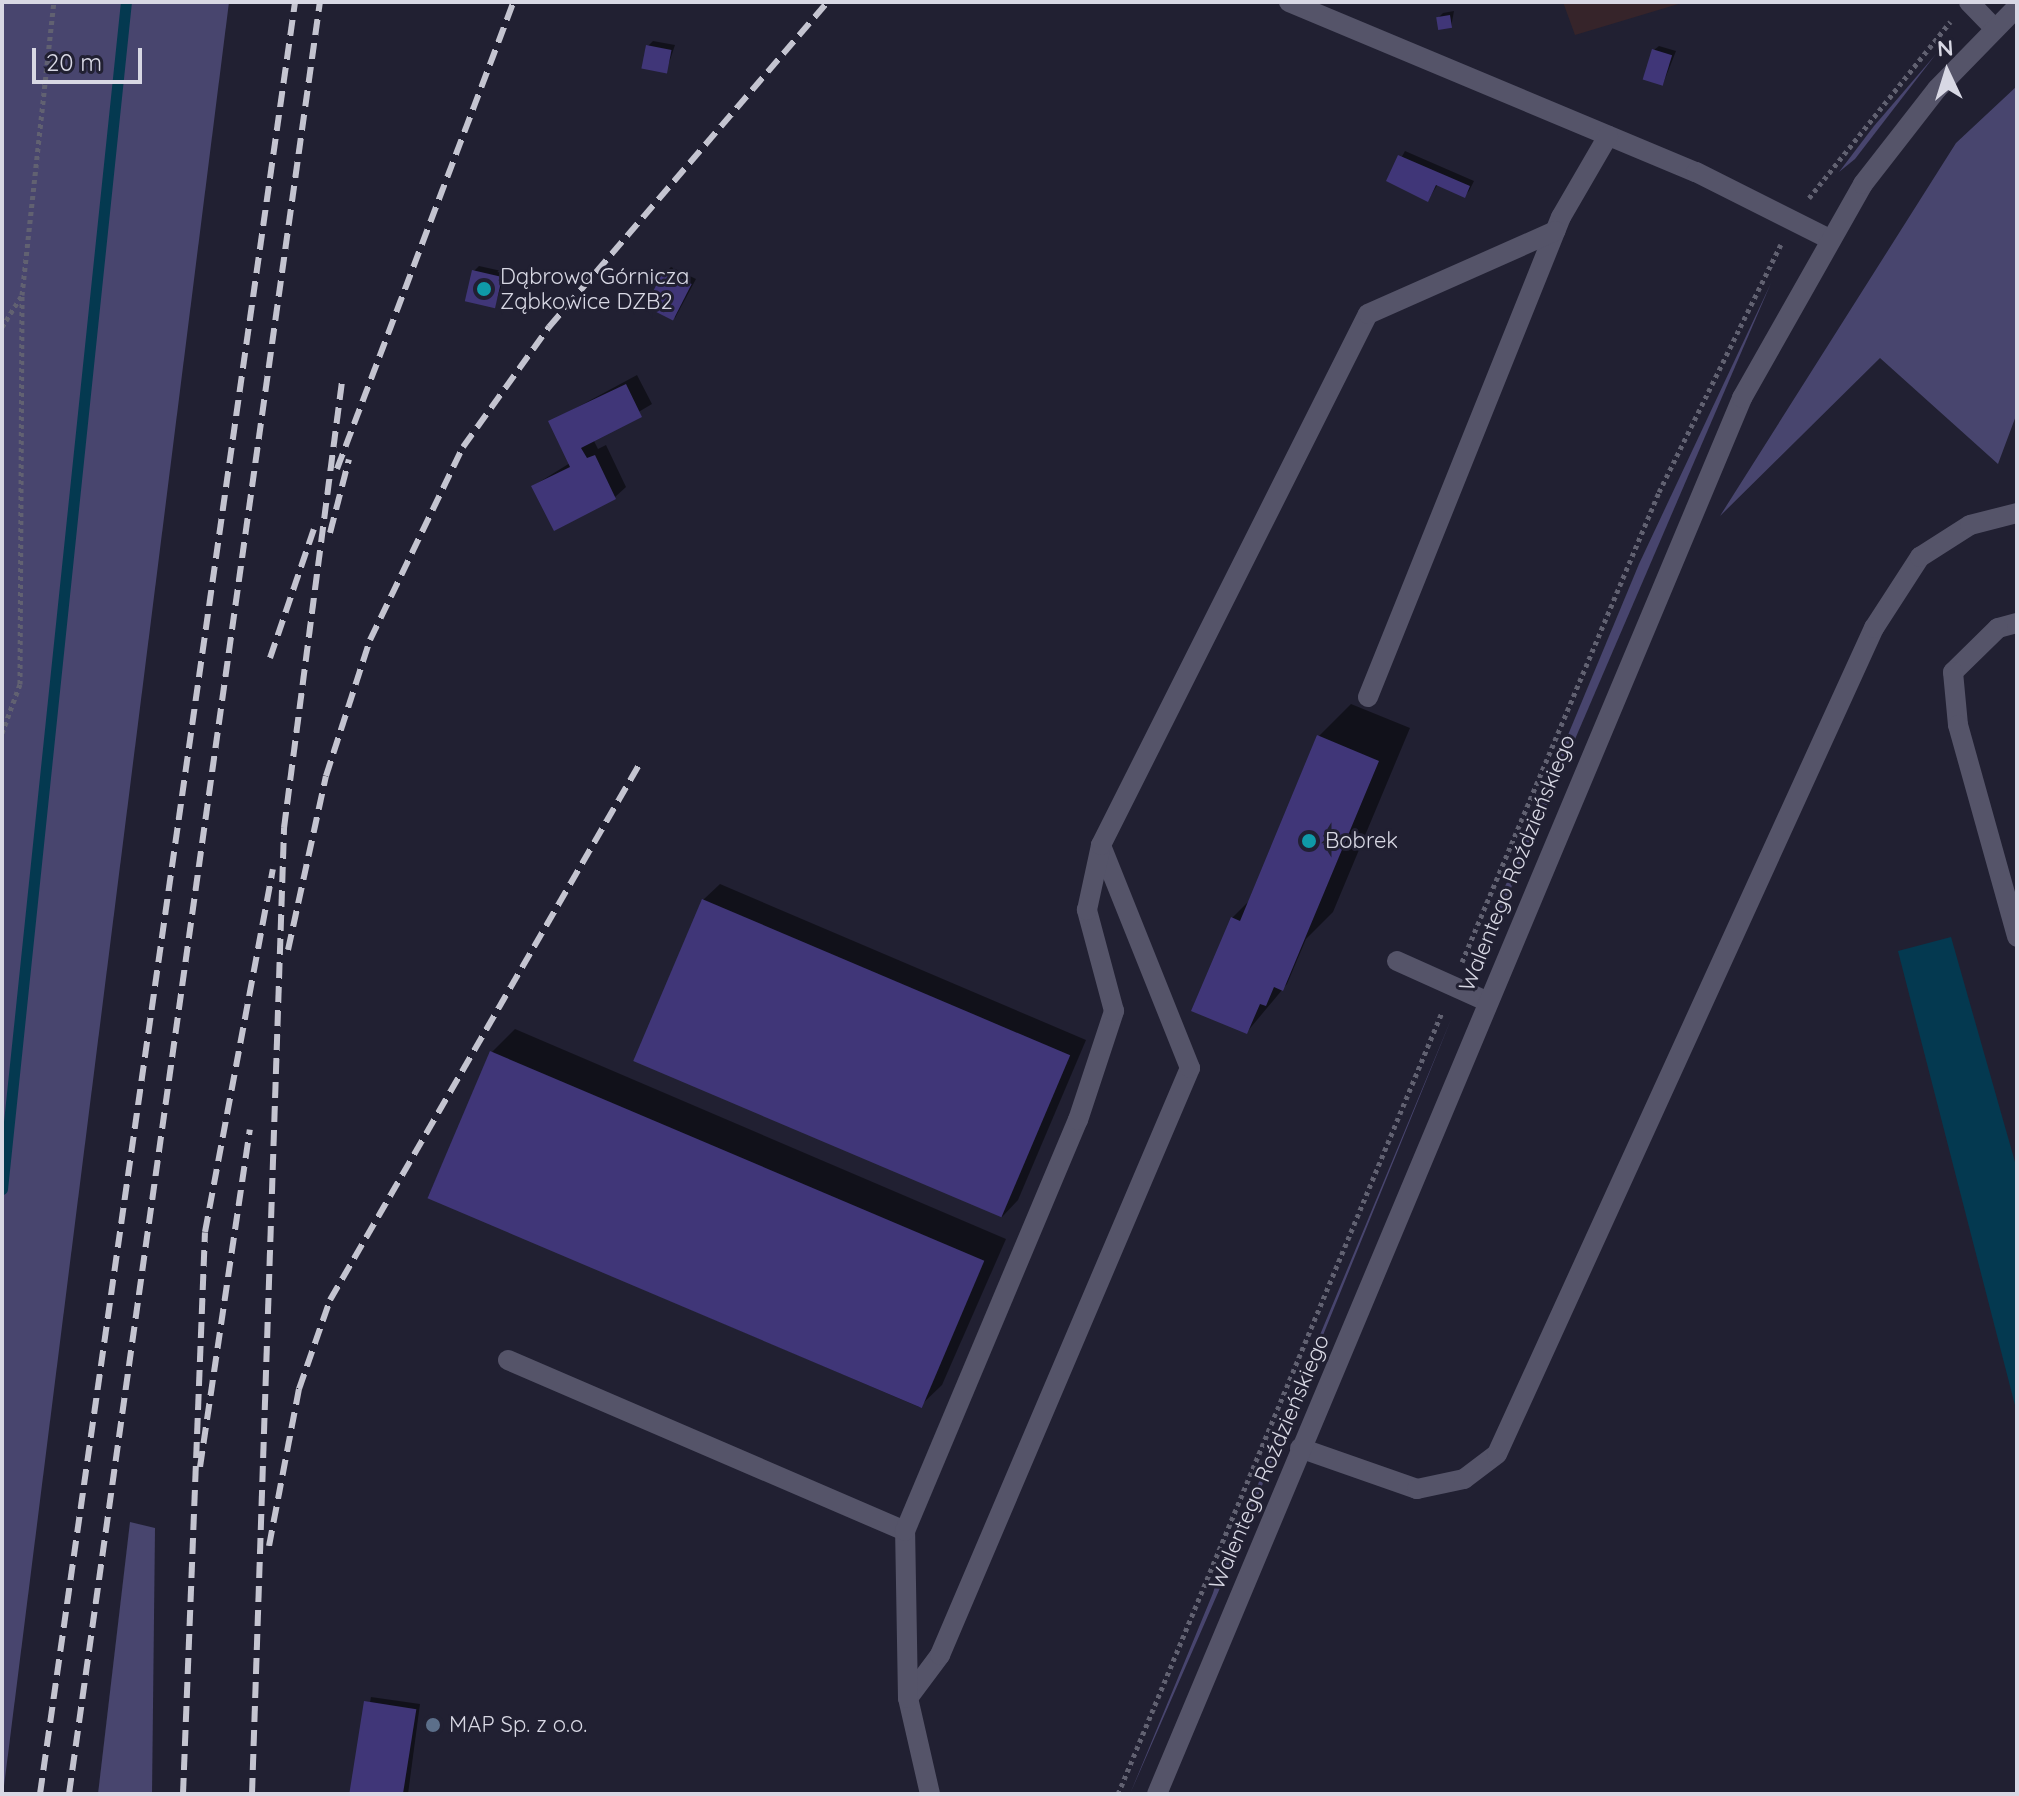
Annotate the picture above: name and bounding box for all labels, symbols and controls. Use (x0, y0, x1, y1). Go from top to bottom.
scale bar (36, 32, 146, 82)
north arrow (1907, 32, 1987, 112)
text: N (1936, 34, 1954, 63)
text: 20 m (46, 47, 102, 77)
place label: Dąbrowa Górnicza Ząbkowice DZB2 (500, 263, 689, 314)
marker: Dąbrowa Górnicza Ząbkowice DZB2 (475, 280, 493, 298)
street label: Walentego Roździeńskiego (1453, 731, 1581, 995)
place label: Bobrek (1325, 828, 1398, 854)
marker: Bobrek (1300, 832, 1318, 850)
street label: Walentego Roździeńskiego (1203, 1331, 1335, 1593)
place label: MAP Sp. z o.o. (449, 1712, 587, 1738)
marker: MAP Sp. z o.o. (424, 1716, 442, 1734)

